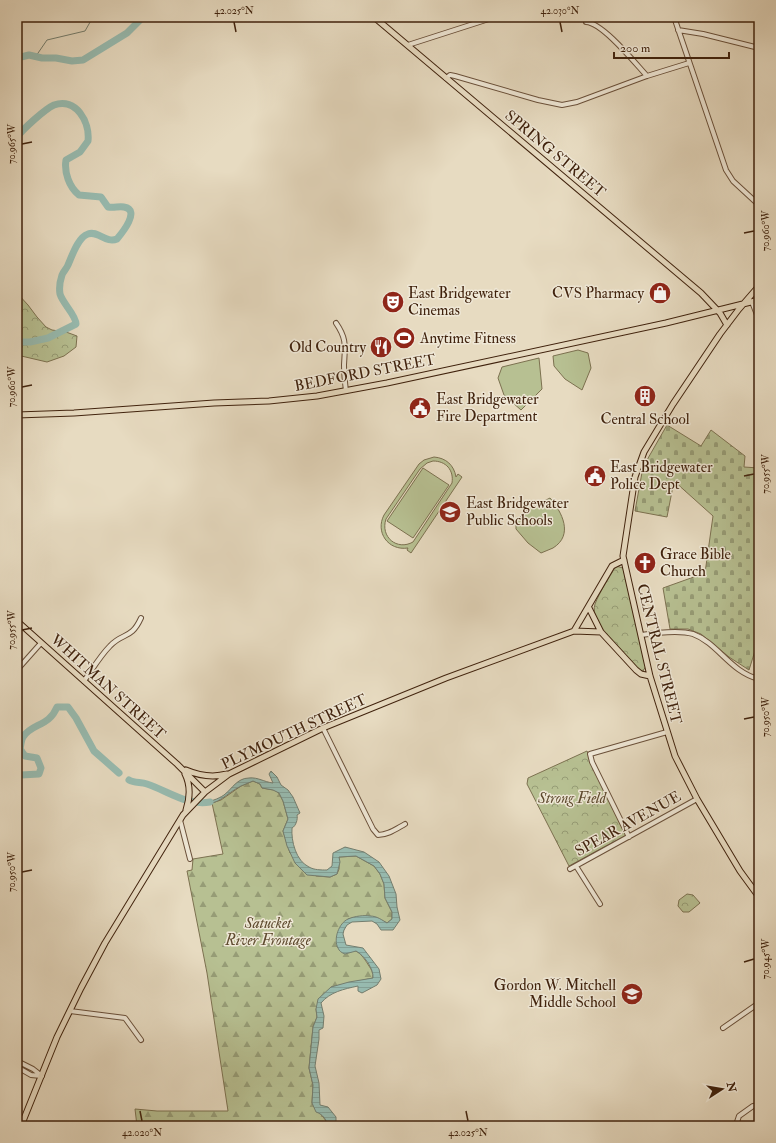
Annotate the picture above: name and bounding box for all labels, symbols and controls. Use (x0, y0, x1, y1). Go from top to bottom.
text: 42.025°N (214, 5, 254, 17)
text: 42.030°N (541, 5, 580, 17)
scale bar (614, 34, 729, 60)
text: 200 m (620, 41, 651, 56)
street label: SPRING STREET (501, 106, 609, 202)
text: 70.965°W (6, 123, 18, 164)
text: 70.960°W (760, 210, 772, 251)
shop icon: CVS Pharmacy (647, 280, 673, 306)
place label: East Bridgewater Cinemas (408, 284, 511, 320)
place label: CVS Pharmacy (552, 284, 644, 303)
theatre icon: East Bridgewater Cinemas (380, 289, 406, 315)
sports icon: Anytime Fitness (391, 325, 417, 351)
place label: Anytime Fitness (419, 329, 516, 348)
restaurant icon: Old Country (368, 334, 394, 360)
place label: Old Country (289, 338, 366, 357)
street label: BEDFORD STREET (293, 350, 437, 396)
text: 70.960°W (6, 366, 18, 407)
building icon: Central School (632, 383, 658, 409)
place label: East Bridgewater Fire Department (436, 390, 539, 427)
public building icon: East Bridgewater Fire Department (407, 395, 433, 421)
place label: Central School (601, 410, 690, 429)
text: 70.955°W (760, 454, 772, 494)
place label: East Bridgewater Police Dept (610, 458, 713, 495)
public building icon: East Bridgewater Police Dept (582, 463, 608, 489)
place label: East Bridgewater Public Schools (466, 494, 569, 530)
school or university icon: East Bridgewater Public Schools (437, 499, 463, 525)
place label: Grace Bible Church (660, 545, 731, 581)
church icon: Grace Bible Church (632, 550, 658, 576)
street label: CENTRAL STREET (632, 582, 686, 726)
text: 70.955°W (6, 610, 18, 650)
street label: WHITMAN STREET (46, 630, 169, 744)
street label: PLYMOUTH STREET (218, 690, 370, 774)
text: 70.950°W (760, 696, 772, 737)
street label: SPEAR AVENUE (572, 787, 684, 861)
park label: Strong Field (537, 789, 608, 808)
text: 70.950°W (6, 851, 18, 892)
park label: Satucket River Frontage (224, 914, 312, 950)
text: 70.945°W (760, 938, 772, 979)
place label: Gordon W. Mitchell Middle School (494, 976, 616, 1012)
school or university icon: Gordon W. Mitchell Middle School (619, 981, 645, 1007)
north arrow (702, 1069, 742, 1109)
text: N (724, 1080, 739, 1094)
text: 42.020°N (122, 1127, 162, 1139)
text: 42.025°N (448, 1127, 488, 1139)

